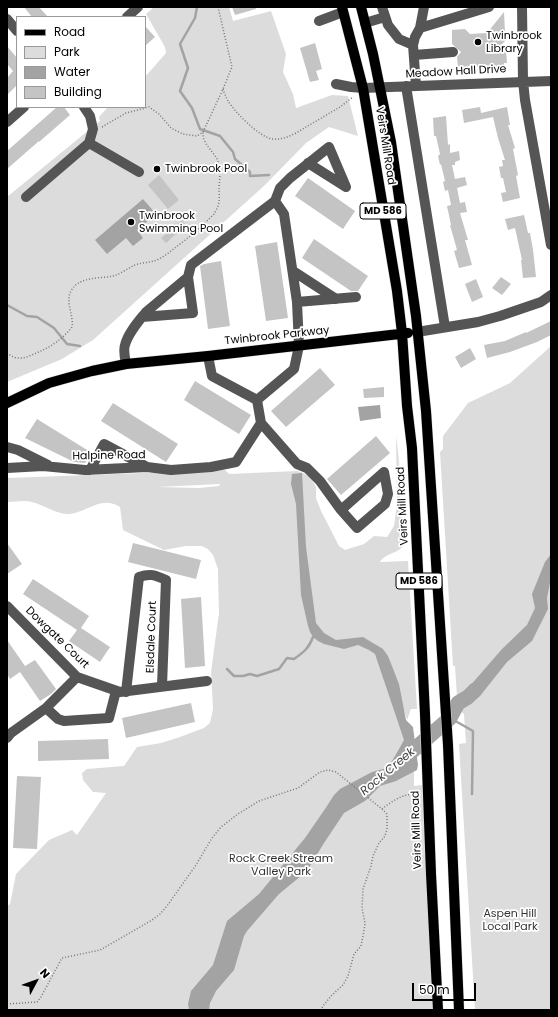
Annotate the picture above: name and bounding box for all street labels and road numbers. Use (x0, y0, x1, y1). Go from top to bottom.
street label: Meadow Hall Drive (405, 63, 507, 81)
street label: Veirs Mill Road (372, 106, 398, 186)
road number: MD 586 (360, 203, 406, 219)
street label: Twinbrook Parkway (224, 324, 330, 348)
street label: Halpine Road (72, 449, 146, 463)
street label: Veirs Mill Road (394, 466, 412, 546)
road number: MD 586 (396, 573, 442, 589)
street label: Elsdale Court (144, 601, 160, 673)
street label: Dowgate Court (23, 604, 91, 672)
street label: Veirs Mill Road (409, 790, 425, 870)

